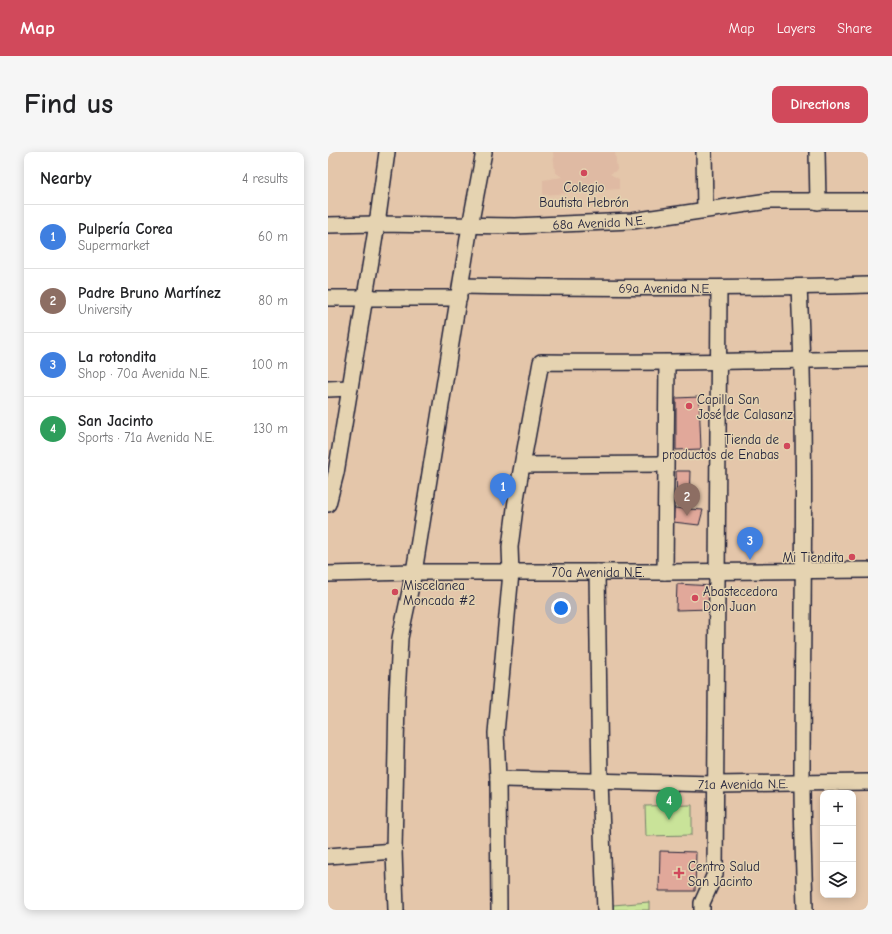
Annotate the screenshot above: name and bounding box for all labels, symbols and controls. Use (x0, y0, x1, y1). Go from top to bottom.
text: Map (20, 17, 55, 39)
text: Map (728, 20, 755, 37)
text: Layers (777, 20, 815, 37)
text: Share (837, 20, 872, 37)
button: Directions (772, 86, 868, 123)
text: Find us (24, 88, 113, 120)
marker: Colegio Bautista Hebrón (579, 168, 589, 178)
text: Nearby (40, 169, 91, 188)
text: 4 results (242, 171, 288, 186)
place label: Colegio Bautista Hebrón (539, 180, 629, 210)
street label: 68a Avenida N.E. (552, 212, 646, 232)
text: Pulpería Corea (78, 220, 173, 238)
text: 1 (50, 229, 56, 244)
text: 60 m (258, 229, 288, 244)
text: Supermarket (78, 238, 149, 253)
street label: 69a Avenida N.E. (619, 281, 711, 296)
text: Padre Bruno Martínez (78, 284, 221, 302)
text: 2 (50, 293, 56, 308)
text: 80 m (258, 293, 288, 308)
text: University (78, 302, 132, 317)
text: La rotondita (78, 348, 156, 366)
text: 3 (50, 357, 56, 372)
text: 100 m (252, 357, 288, 372)
text: Shop · 70a Avenida N.E. (78, 366, 210, 381)
place label: Capilla San José de Calasanz (697, 392, 793, 422)
marker: Capilla San José de Calasanz (684, 401, 694, 411)
text: San Jacinto (78, 412, 153, 430)
text: 4 (50, 421, 56, 436)
text: 130 m (253, 421, 288, 436)
text: Sports · 71a Avenida N.E. (78, 430, 214, 445)
place label: Tienda de productos de Enabas (662, 432, 779, 462)
marker: Tienda de productos de Enabas (782, 441, 792, 451)
pin: 1 (490, 473, 516, 506)
pin: 2 (674, 483, 700, 516)
pin: 3 (737, 527, 763, 560)
place label: Mi Tiendita (782, 550, 844, 565)
marker: Mi Tiendita (847, 552, 857, 562)
street label: 70a Avenida N.E. (552, 565, 644, 580)
place label: Miscelanea Moncada #2 (403, 578, 475, 608)
place label: Abastecedora Don Juan (703, 584, 778, 614)
marker: Miscelanea Moncada #2 (390, 587, 400, 597)
marker: Abastecedora Don Juan (690, 593, 700, 603)
your location (551, 598, 571, 618)
street label: 71a Avenida N.E. (698, 776, 788, 792)
pin: 4 (656, 787, 682, 820)
map controls (820, 790, 856, 898)
button: + (820, 790, 856, 826)
button: − (820, 826, 856, 862)
place label: Centro Salud San Jacinto (688, 859, 760, 889)
button: layers (820, 862, 856, 898)
marker: Centro Salud San Jacinto (673, 867, 685, 879)

